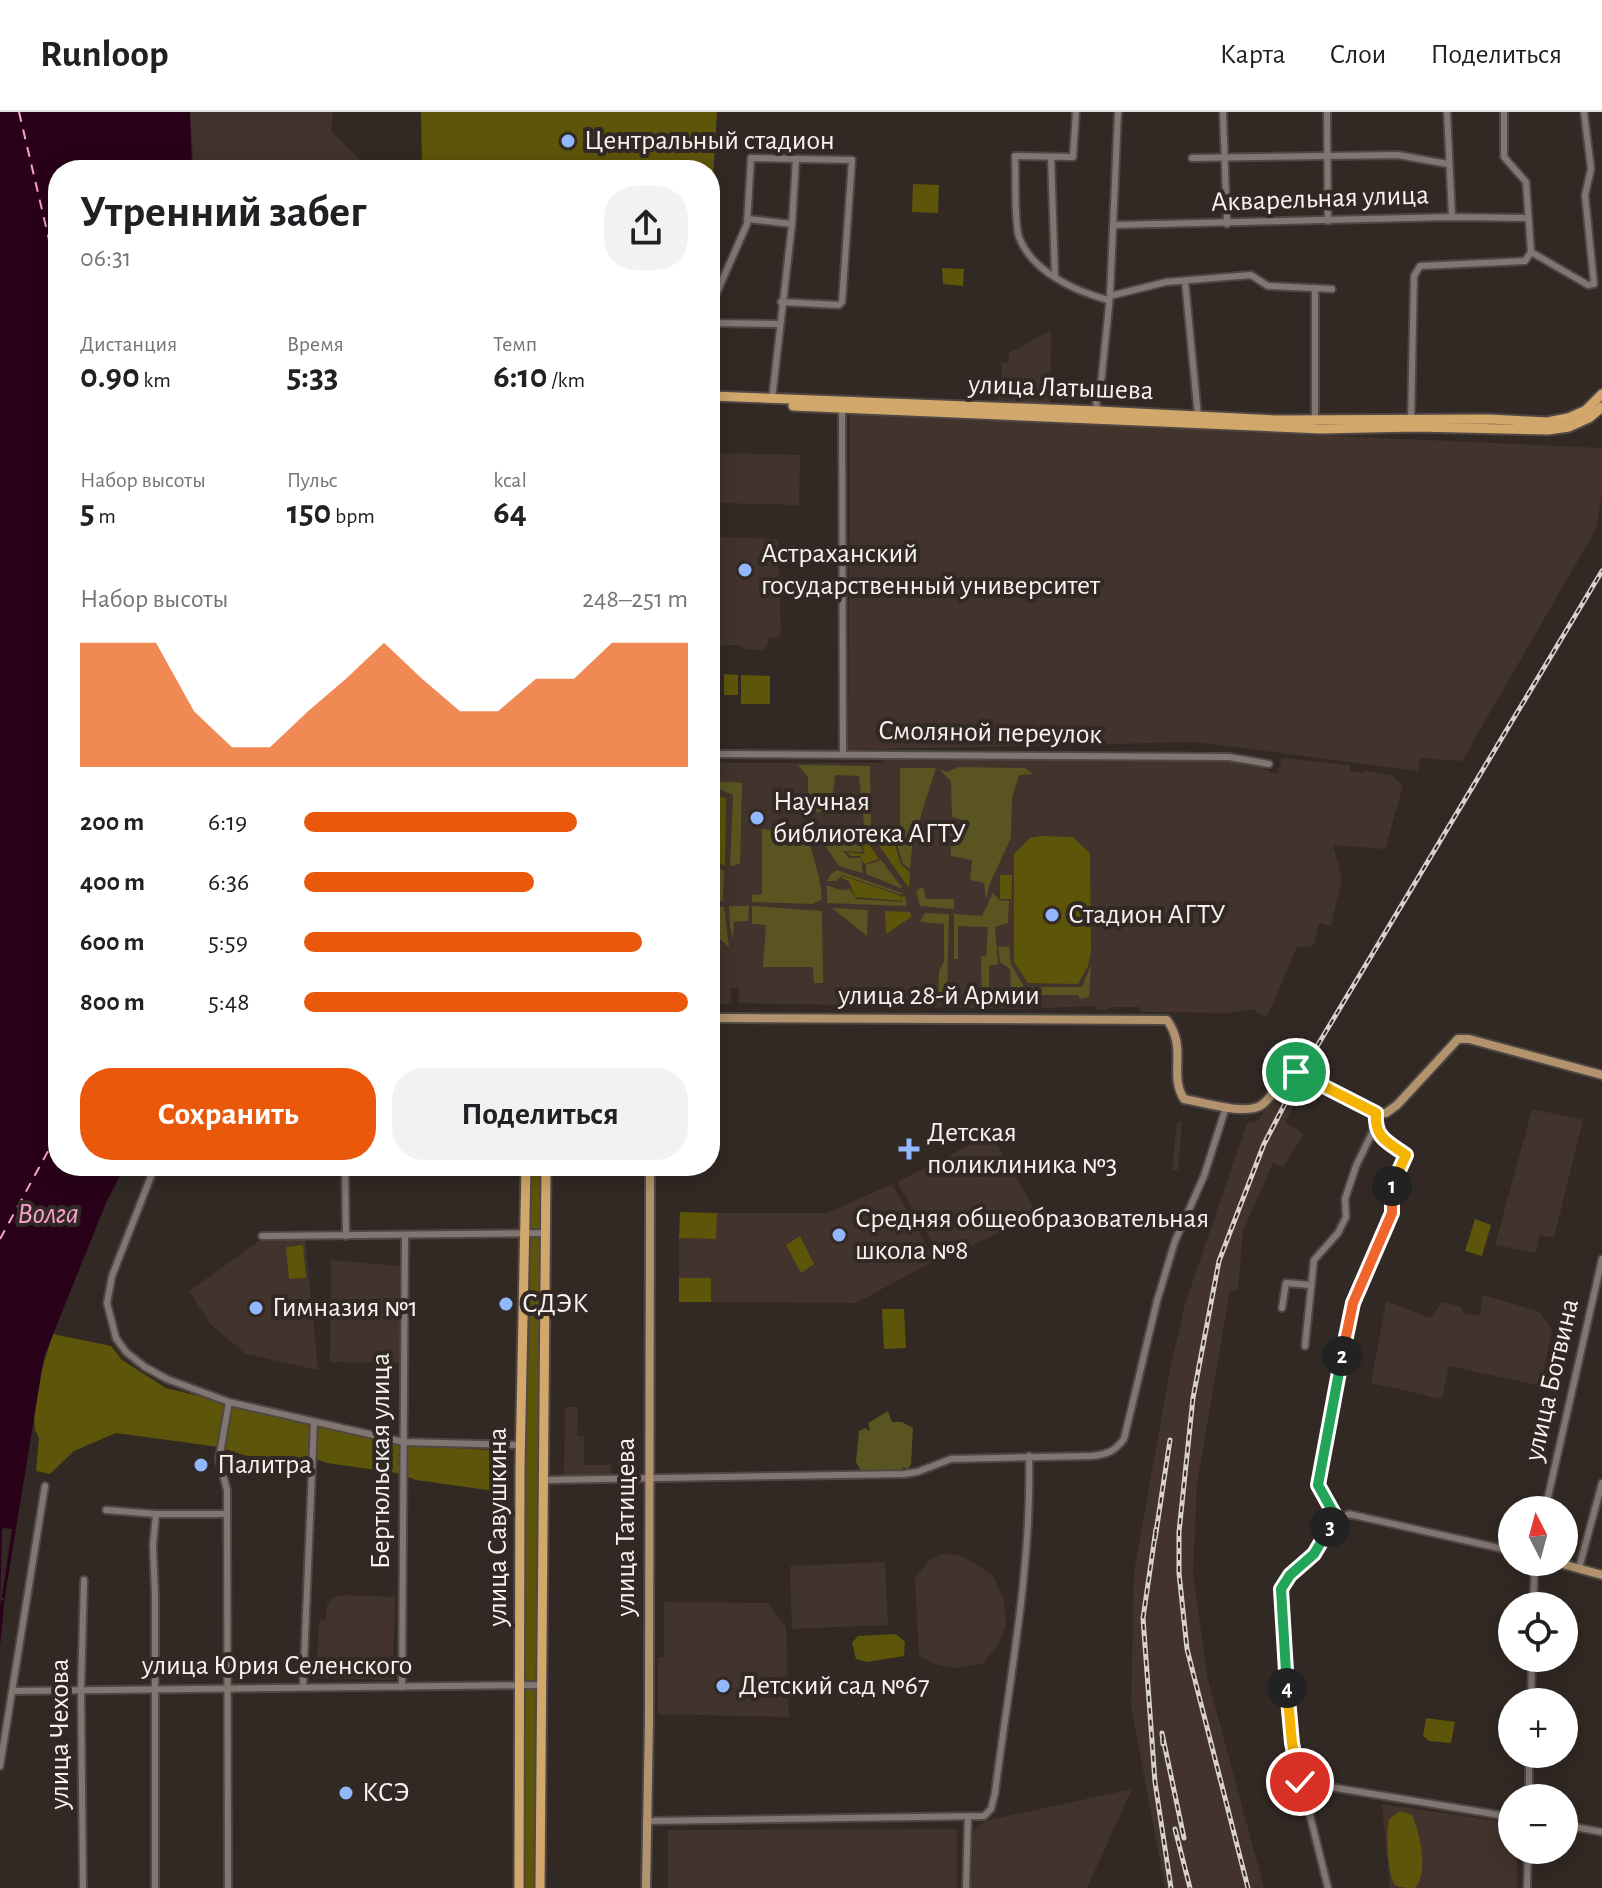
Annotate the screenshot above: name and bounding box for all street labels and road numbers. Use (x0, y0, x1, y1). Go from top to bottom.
street label: Акварельная улица (1210, 181, 1430, 217)
street label: улица Латышева (967, 371, 1154, 405)
street label: Смоляной переулок (878, 717, 1102, 749)
street label: улица 28-й Армии (837, 982, 1040, 1010)
street label: улица Ботвина (1519, 1296, 1584, 1465)
street label: Бертюльская улица (367, 1353, 395, 1569)
street label: улица Савушкина (484, 1427, 512, 1628)
street label: улица Татищева (612, 1437, 640, 1617)
street label: улица Юрия Селенского (141, 1652, 412, 1680)
street label: улица Чехова (46, 1658, 74, 1811)

